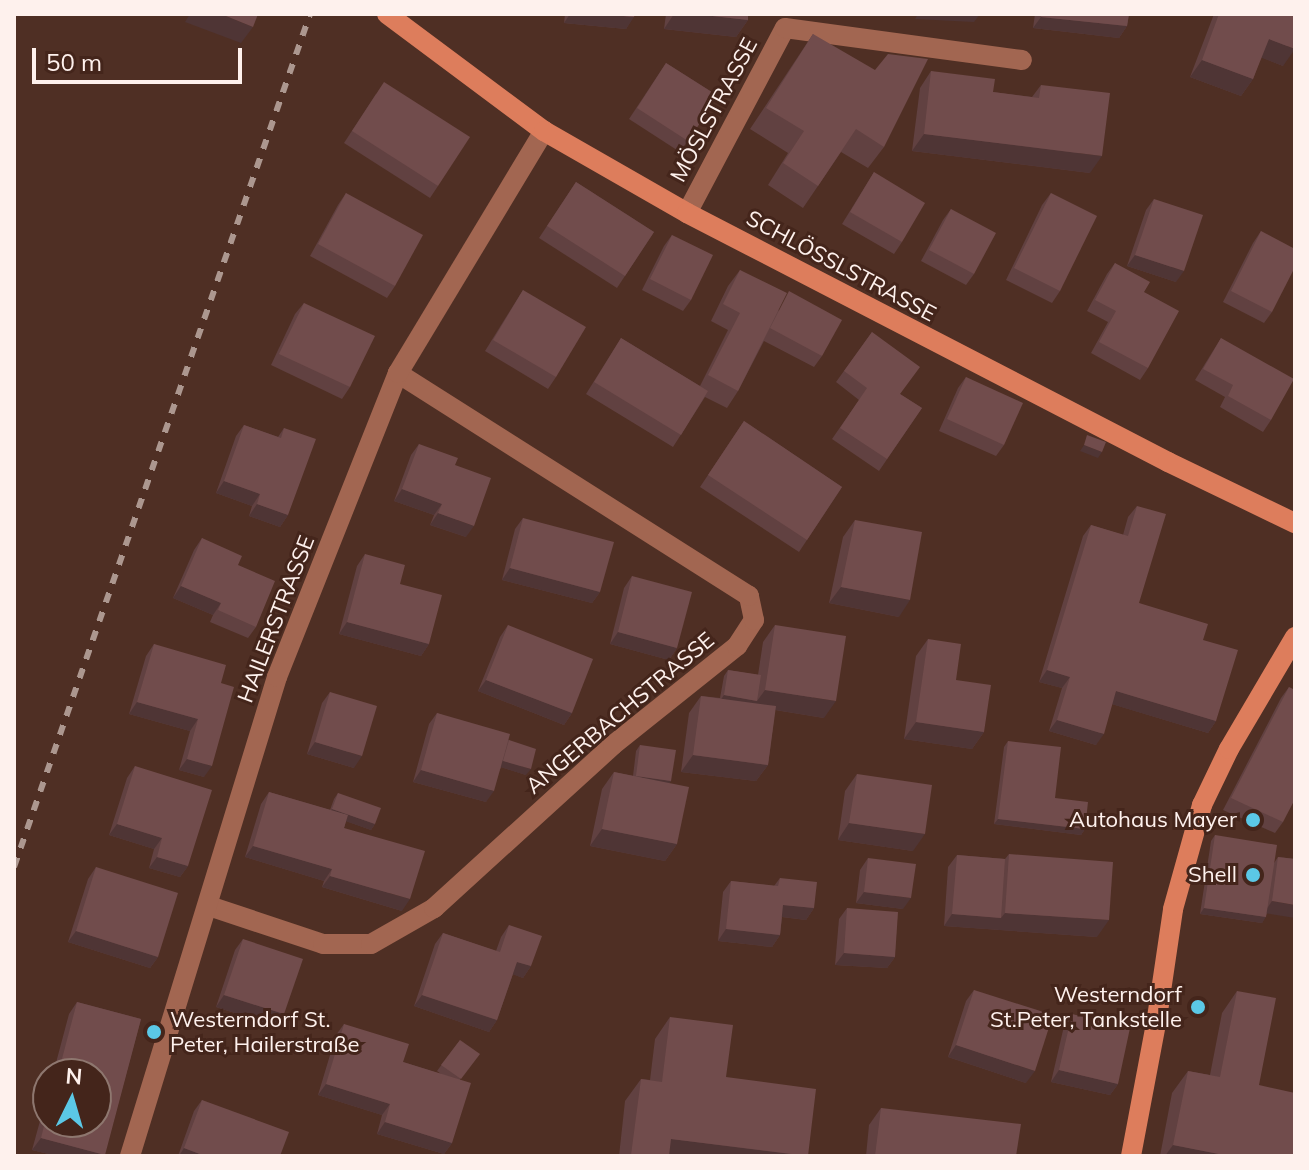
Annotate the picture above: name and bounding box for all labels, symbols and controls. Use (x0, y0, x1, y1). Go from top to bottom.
scale bar (36, 32, 246, 82)
street label: MÖSLSTRASSE (665, 34, 763, 186)
text: 50 m (46, 47, 102, 77)
street label: SCHLÖSSLSTRASSE (742, 205, 940, 327)
street label: HAILERSTRASSE (232, 532, 320, 706)
street label: ANGERBACHSTRASSE (521, 627, 719, 799)
place label: Autohaus Mayer (1069, 807, 1237, 833)
marker: Autohaus Mayer (1244, 811, 1262, 829)
place label: Shell (1188, 862, 1237, 888)
marker: Shell (1244, 866, 1262, 884)
place label: Westerndorf St.Peter, Tankstelle (990, 981, 1182, 1032)
marker: Westerndorf St.Peter, Tankstelle (1189, 998, 1207, 1016)
place label: Westerndorf St. Peter, Hailerstraße (170, 1006, 359, 1058)
marker: Westerndorf St. Peter, Hailerstraße (145, 1023, 163, 1041)
north arrow (32, 1058, 112, 1138)
text: N (64, 1061, 83, 1091)

